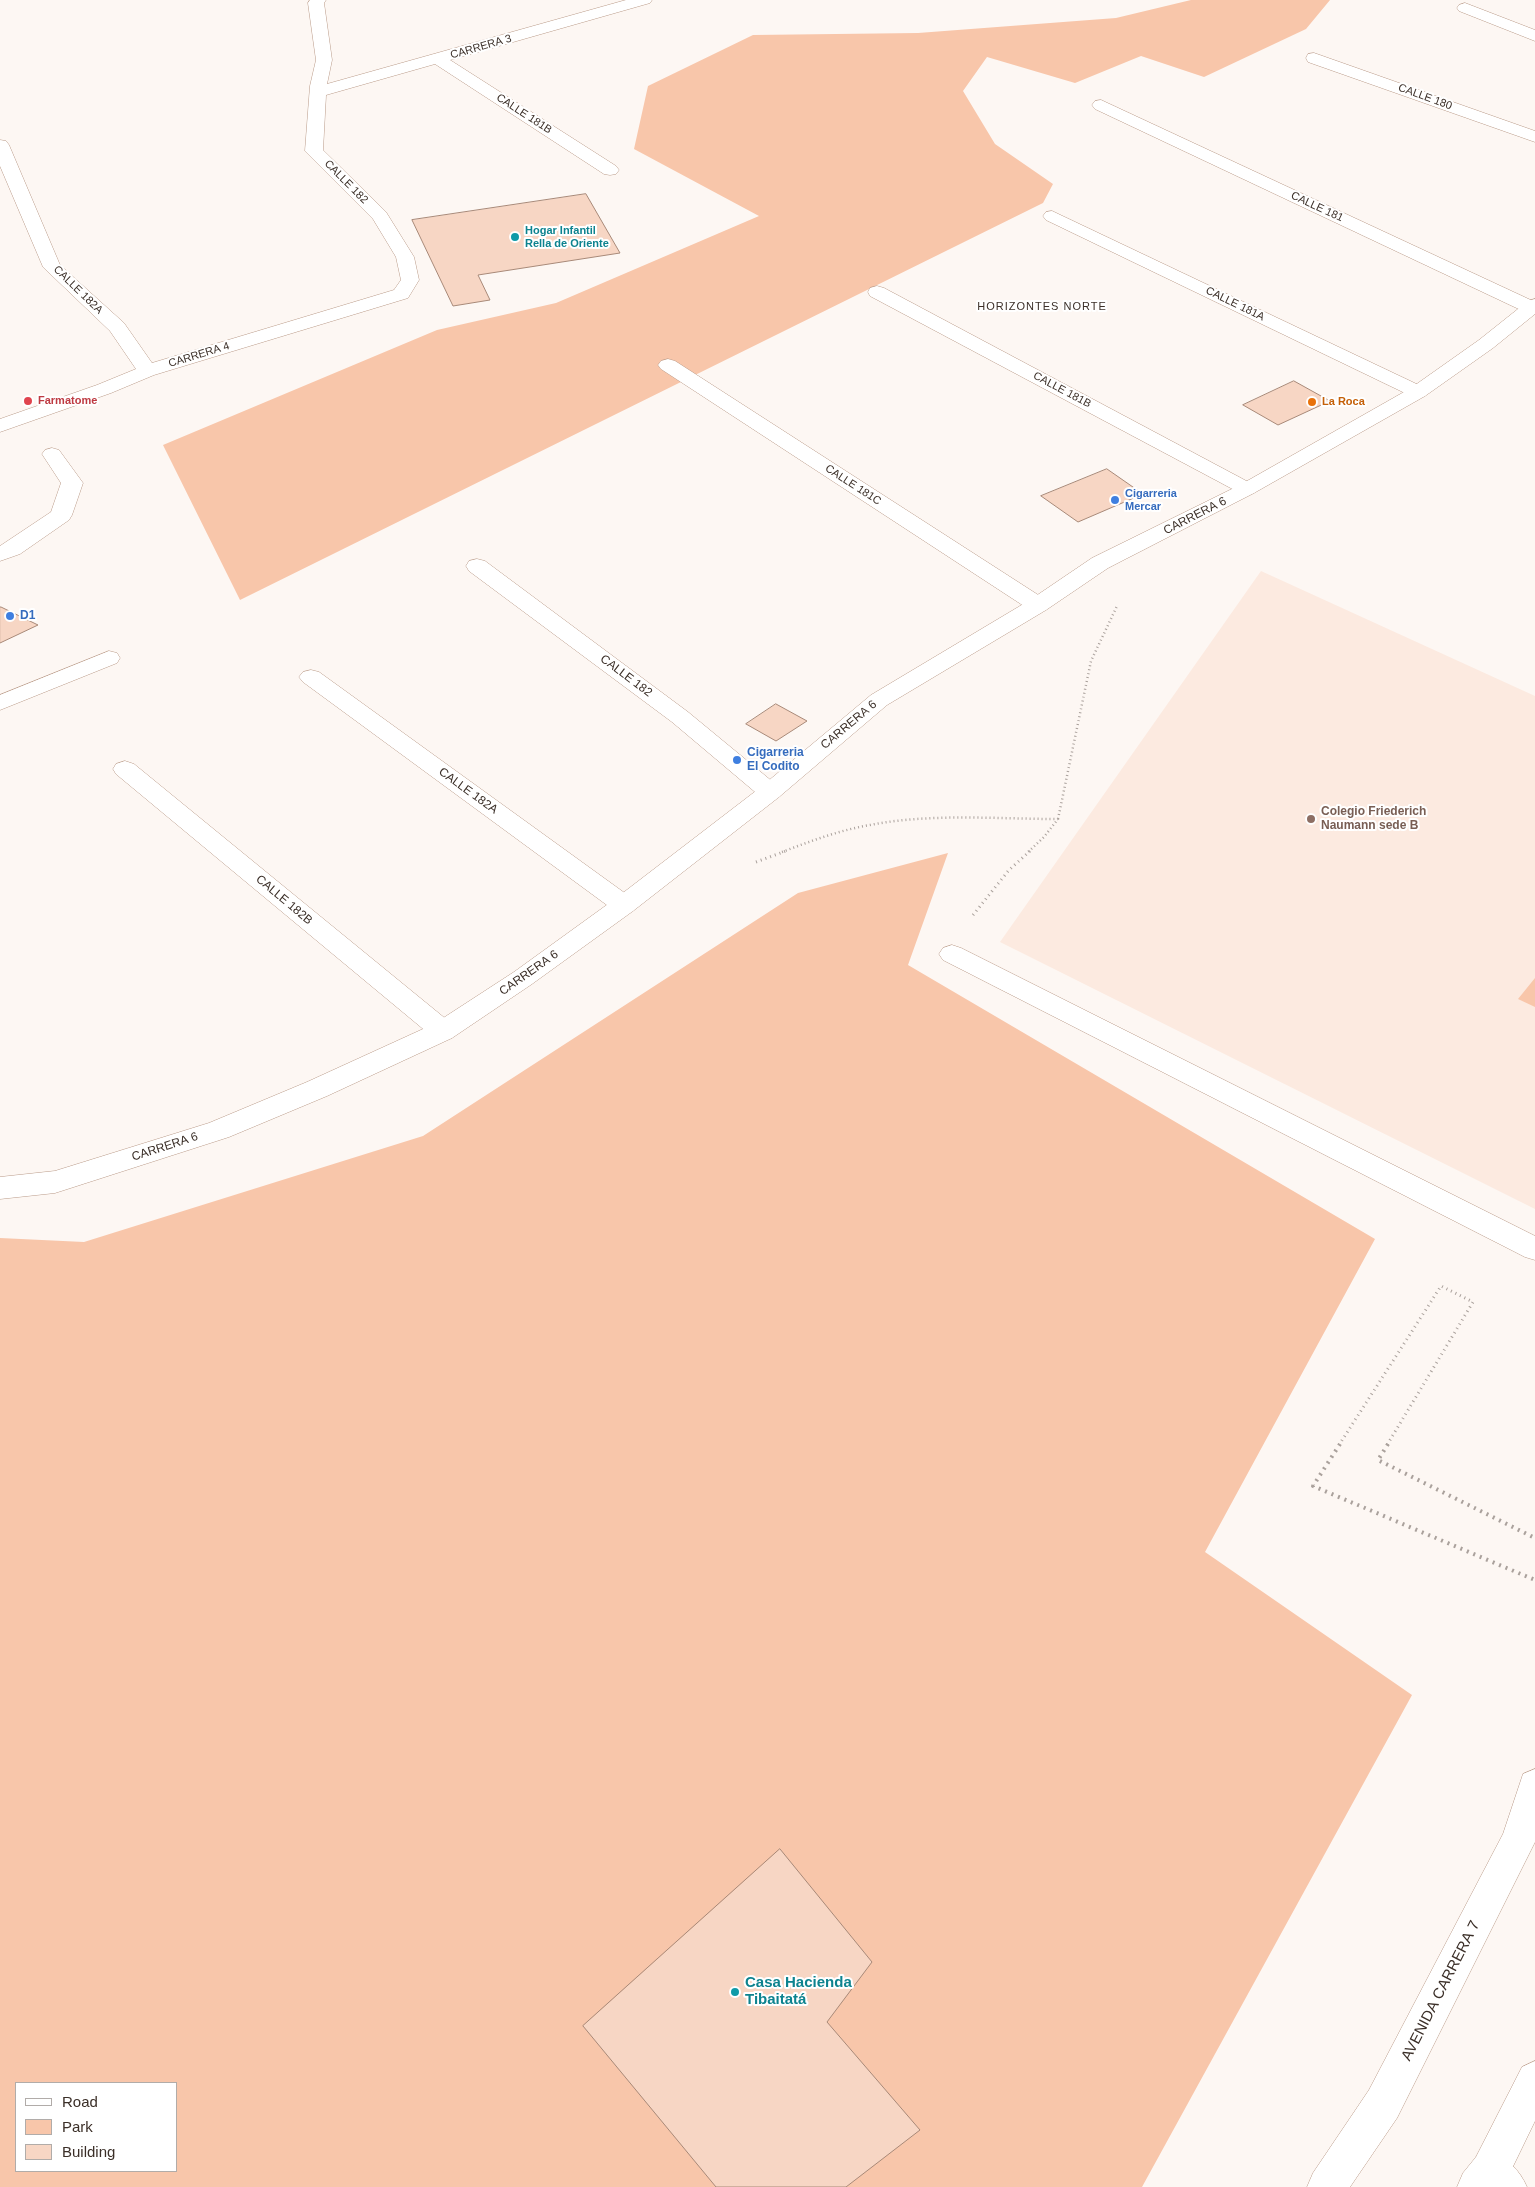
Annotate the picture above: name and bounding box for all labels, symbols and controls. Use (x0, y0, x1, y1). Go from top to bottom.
street label: CARRERA 3 (449, 32, 513, 62)
street label: CALLE 180 (1396, 81, 1454, 113)
street label: CALLE 181B (494, 91, 554, 137)
street label: CALLE 182 (321, 157, 371, 207)
street label: CALLE 181 (1289, 189, 1345, 225)
place label: Hogar Infantil Rella de Oriente (525, 224, 609, 250)
marker: Hogar Infantil Rella de Oriente (509, 231, 521, 243)
street label: CALLE 182A (51, 263, 105, 317)
street label: CALLE 181A (1204, 284, 1266, 324)
district label: HORIZONTES NORTE (975, 300, 1109, 314)
street label: CARRERA 4 (167, 339, 231, 371)
street label: CALLE 181B (1031, 369, 1093, 411)
place label: Farmatome (38, 394, 97, 408)
marker: Farmatome (22, 395, 34, 407)
place label: La Roca (1322, 395, 1365, 409)
marker: La Roca (1306, 396, 1318, 408)
street label: CALLE 181C (822, 462, 884, 508)
place label: Cigarreria Mercar (1125, 487, 1177, 513)
marker: Cigarreria Mercar (1109, 494, 1121, 506)
street label: CARRERA 6 (1161, 494, 1229, 538)
place label: D1 (20, 609, 35, 623)
marker: D1 (4, 610, 16, 622)
street label: CALLE 182 (597, 652, 655, 700)
street label: CARRERA 6 (818, 697, 880, 753)
place label: Cigarreria El Codito (747, 746, 804, 774)
marker: Cigarreria El Codito (731, 754, 743, 766)
street label: CALLE 182A (436, 765, 500, 817)
place label: Colegio Friederich Naumann sede B (1321, 805, 1426, 833)
marker: Colegio Friederich Naumann sede B (1305, 813, 1317, 825)
street label: CALLE 182B (253, 872, 315, 928)
street label: CARRERA 6 (497, 947, 561, 999)
street label: CARRERA 6 (130, 1130, 200, 1164)
street label: AVENIDA CARRERA 7 (1398, 1918, 1484, 2064)
place label: Casa Hacienda Tibaitatá (745, 1974, 852, 2009)
marker: Casa Hacienda Tibaitatá (729, 1986, 741, 1998)
legend (15, 2082, 178, 2172)
text: Road (62, 2093, 98, 2110)
text: Park (62, 2118, 93, 2135)
text: Building (62, 2143, 115, 2160)

